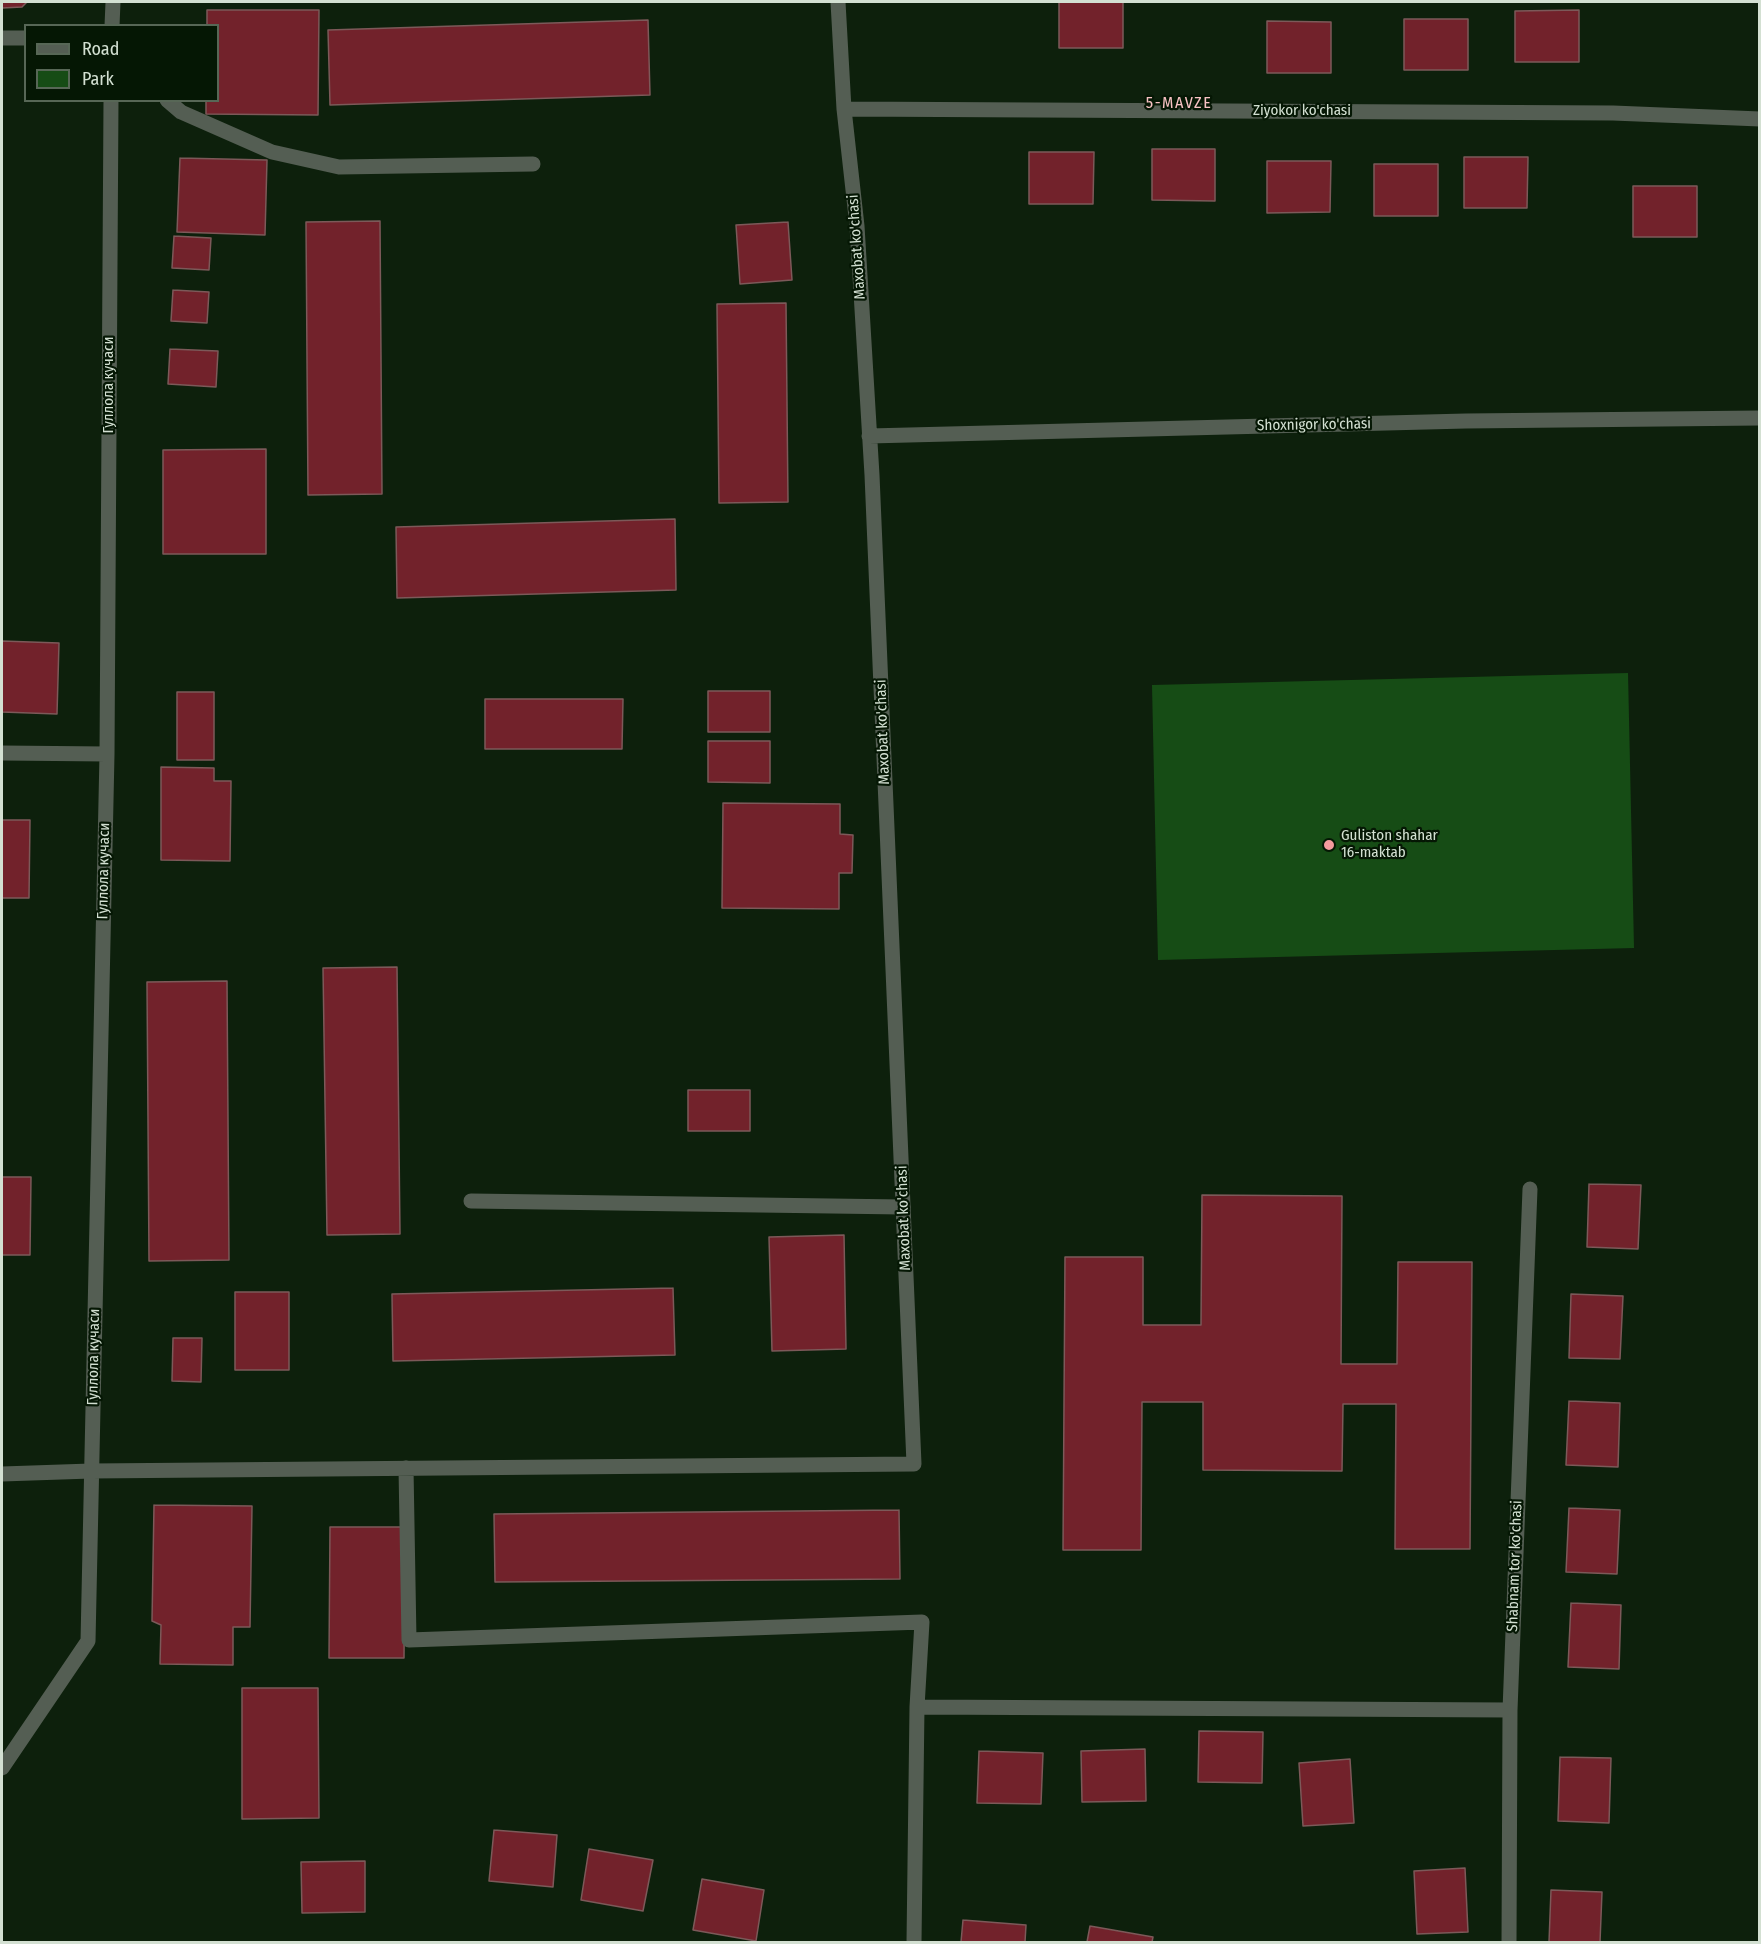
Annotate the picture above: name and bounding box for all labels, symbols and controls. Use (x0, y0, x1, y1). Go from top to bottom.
legend (24, 24, 219, 102)
text: Road (82, 38, 119, 60)
text: Park (82, 68, 114, 90)
district label: 5-MAVZE (1146, 94, 1212, 114)
street label: Ziyokor ko'chasi (1253, 102, 1351, 120)
street label: Maxobat ko'chasi (844, 194, 870, 300)
street label: Гуллола кучаси (100, 337, 118, 433)
street label: Shoxnigor ko'chasi (1257, 415, 1371, 435)
street label: Maxobat ko'chasi (872, 679, 894, 785)
street label: Гуллола кучаси (94, 822, 114, 920)
place label: Guliston shahar 16-maktab (1341, 827, 1438, 862)
marker: Guliston shahar 16-maktab (1322, 838, 1336, 852)
street label: Maxobat ko'chasi (893, 1165, 915, 1271)
street label: Гуллола кучаси (84, 1308, 104, 1406)
street label: Shabnam tor ko'chasi (1504, 1500, 1526, 1632)

